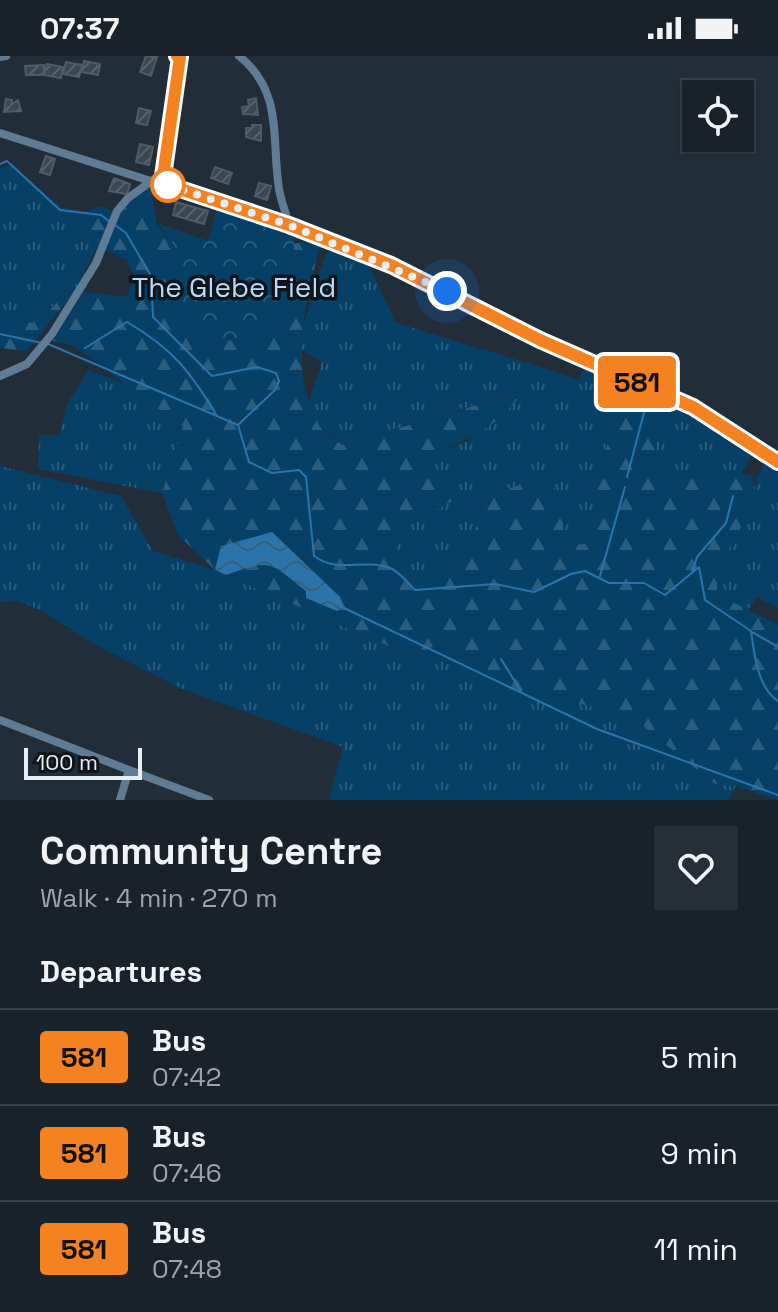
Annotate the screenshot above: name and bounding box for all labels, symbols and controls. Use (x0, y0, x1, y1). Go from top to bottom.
text: 07:37 (40, 9, 119, 48)
map controls (682, 80, 754, 152)
button: locate (682, 80, 754, 152)
unlabelled marker (151, 168, 185, 202)
park label: The Glebe Field (132, 269, 336, 305)
your location (427, 271, 467, 311)
line badge: 581 (591, 356, 683, 408)
text: 581 (614, 364, 660, 400)
scale bar (24, 744, 142, 780)
text: 100 m (36, 748, 98, 776)
button: heart (654, 826, 738, 910)
text: Community Centre (40, 827, 383, 875)
text: Walk · 4 min · 270 m (40, 881, 278, 915)
text: Departures (40, 952, 202, 991)
text: Bus (152, 1021, 206, 1060)
text: 5 min (661, 1038, 738, 1077)
text: 581 (61, 1039, 107, 1075)
text: 07:42 (152, 1060, 221, 1094)
text: Bus (152, 1117, 206, 1156)
text: 9 min (660, 1134, 738, 1173)
text: 581 (61, 1135, 107, 1171)
text: 07:46 (152, 1156, 222, 1190)
text: Bus (152, 1213, 206, 1252)
text: 11 min (654, 1230, 738, 1269)
text: 581 (61, 1231, 107, 1267)
text: 07:48 (152, 1252, 222, 1286)

